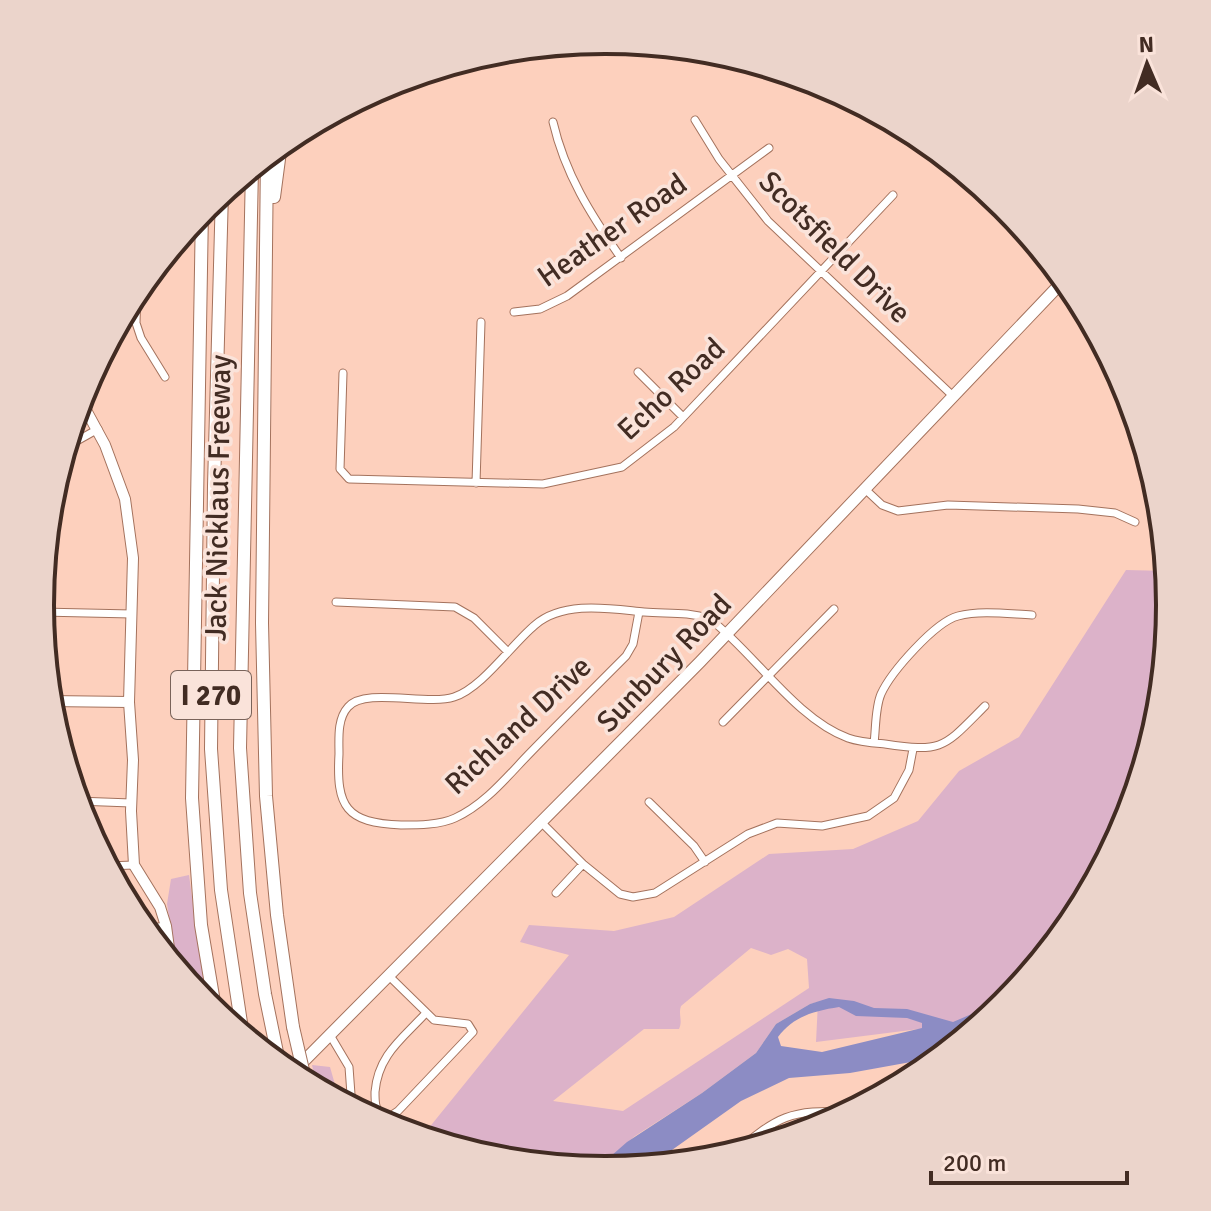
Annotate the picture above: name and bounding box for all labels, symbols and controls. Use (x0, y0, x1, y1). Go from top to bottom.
north arrow (1107, 24, 1187, 104)
text: N (1138, 31, 1154, 58)
street label: Scotsfield Drive (751, 163, 919, 331)
street label: Heather Road (530, 165, 694, 295)
street label: Echo Road (610, 330, 733, 448)
street label: Jack Nicklaus Freeway (198, 355, 239, 641)
street label: Sunbury Road (589, 586, 740, 740)
street label: Richland Drive (437, 648, 599, 803)
road number: I 270 (171, 671, 251, 719)
scale bar (931, 1135, 1127, 1185)
text: 200 m (943, 1148, 1006, 1178)

